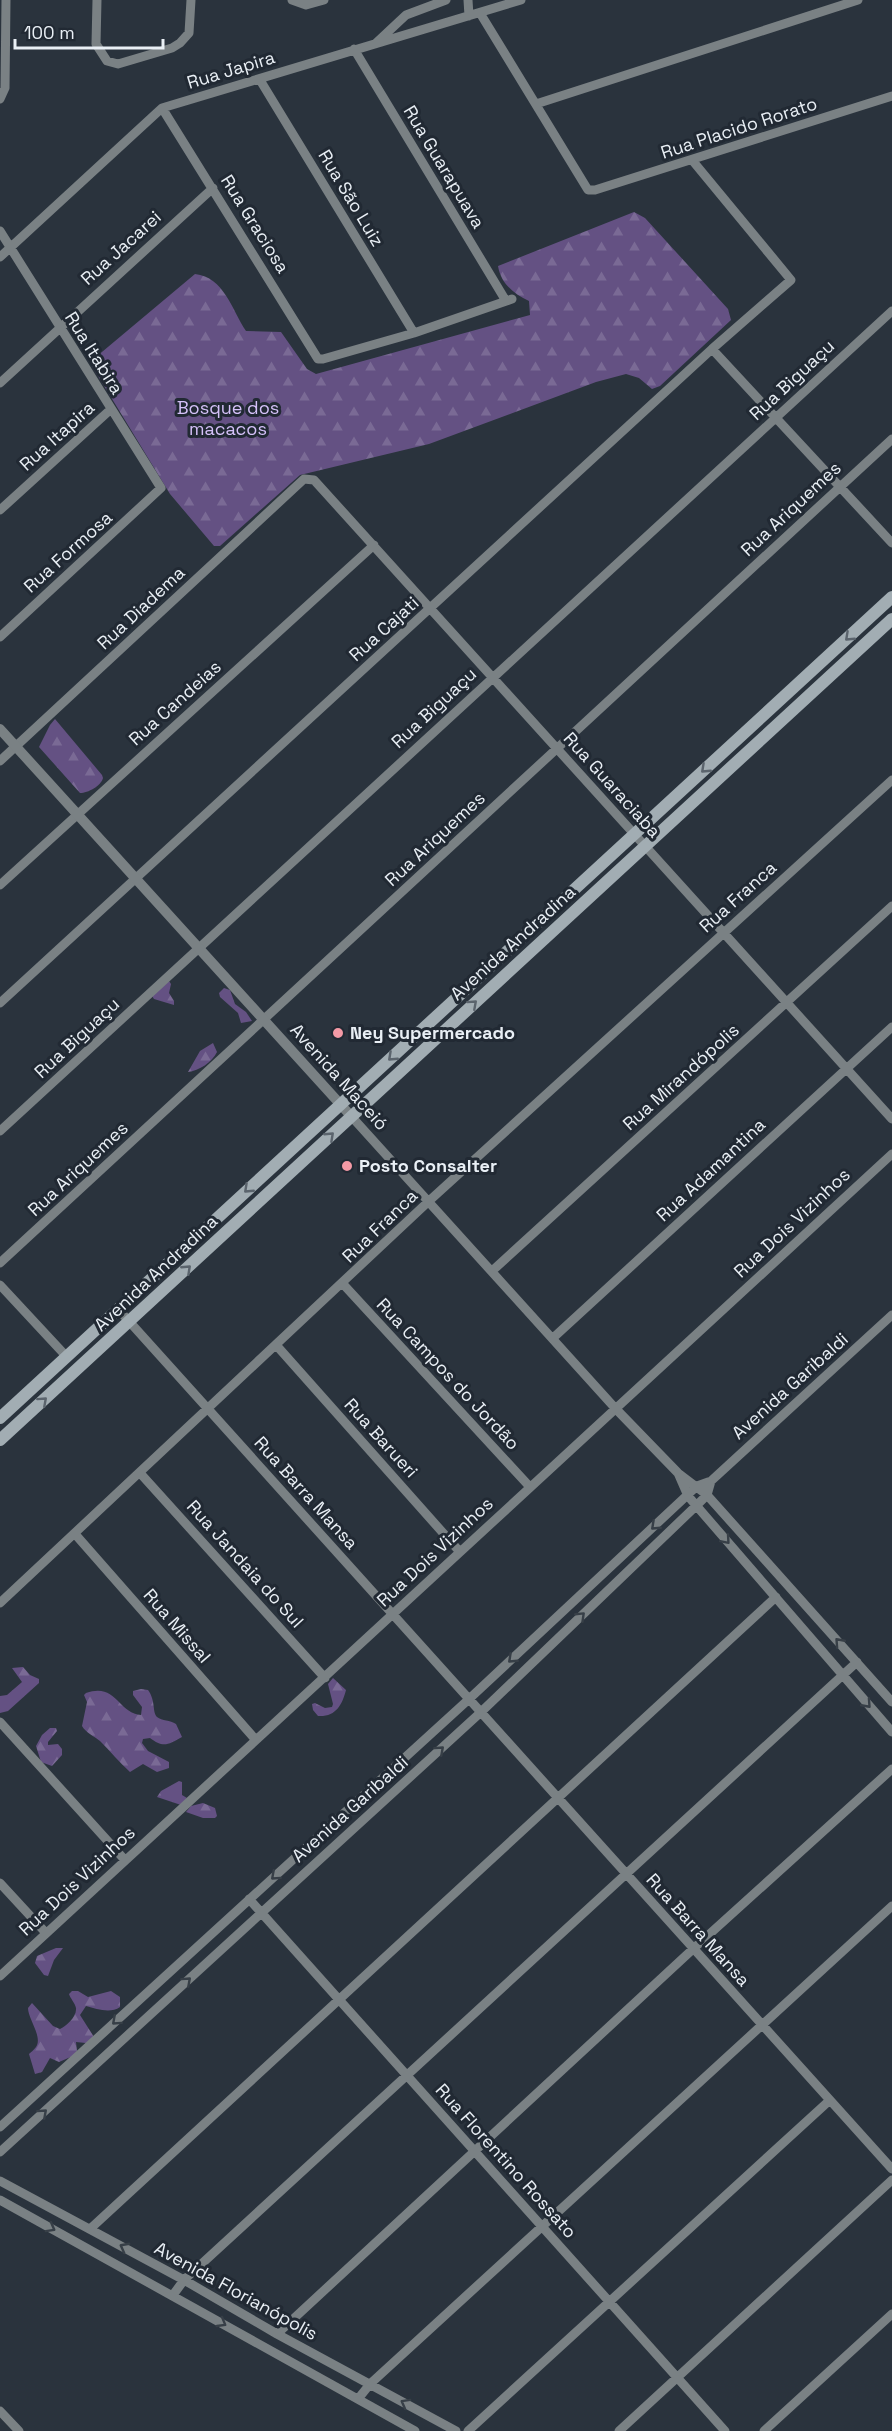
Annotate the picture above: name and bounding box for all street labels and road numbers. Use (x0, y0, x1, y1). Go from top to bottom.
street label: Rua Japira (184, 45, 278, 94)
street label: Rua Placido Rorato (658, 91, 820, 164)
street label: Rua Guarapuava (399, 101, 490, 233)
street label: Rua São Luiz (314, 145, 389, 250)
street label: Rua Graciosa (216, 170, 295, 277)
street label: Rua Jacarei (76, 206, 166, 290)
street label: Rua Itabira (60, 307, 129, 398)
street label: Rua Biguaçu (744, 334, 839, 425)
street label: Rua Itapira (14, 396, 99, 475)
street label: Rua Ariquemes (736, 456, 846, 561)
street label: Rua Formosa (19, 506, 117, 597)
street label: Rua Diadema (92, 561, 189, 654)
street label: Rua Cajati (344, 591, 423, 666)
street label: Rua Candeias (124, 655, 226, 750)
street label: Rua Biguaçu (386, 662, 481, 753)
street label: Rua Guaraciaba (559, 727, 666, 842)
street label: Rua Ariquemes (380, 786, 490, 891)
street label: Rua Franca (694, 856, 781, 937)
street label: Avenida Andradina (445, 880, 580, 1005)
street label: Rua Biguaçu (29, 992, 124, 1083)
street label: Rua Mirandópolis (618, 1018, 744, 1135)
street label: Avenida Maceió (285, 1019, 393, 1135)
street label: Rua Adamantina (651, 1113, 770, 1226)
street label: Rua Ariquemes (23, 1116, 133, 1221)
street label: Rua Dois Vizinhos (729, 1163, 855, 1282)
street label: Rua Franca (337, 1184, 422, 1267)
street label: Avenida Andradina (89, 1209, 222, 1336)
street label: Rua Campos do Jordão (372, 1293, 525, 1454)
street label: Avenida Garibaldi (727, 1327, 853, 1444)
street label: Rua Barueri (340, 1393, 423, 1482)
street label: Rua Barra Mansa (249, 1431, 363, 1554)
street label: Rua Dois Vizinhos (372, 1492, 498, 1611)
street label: Rua Jandaia do Sul (182, 1495, 309, 1632)
street label: Rua Missal (139, 1584, 216, 1668)
street label: Avenida Garibaldi (287, 1750, 413, 1867)
street label: Rua Dois Vizinhos (14, 1821, 140, 1940)
street label: Rua Barra Mansa (641, 1868, 755, 1991)
street label: Rua Florentino Rossato (431, 2079, 582, 2243)
street label: Avenida Florianópolis (151, 2236, 322, 2345)

